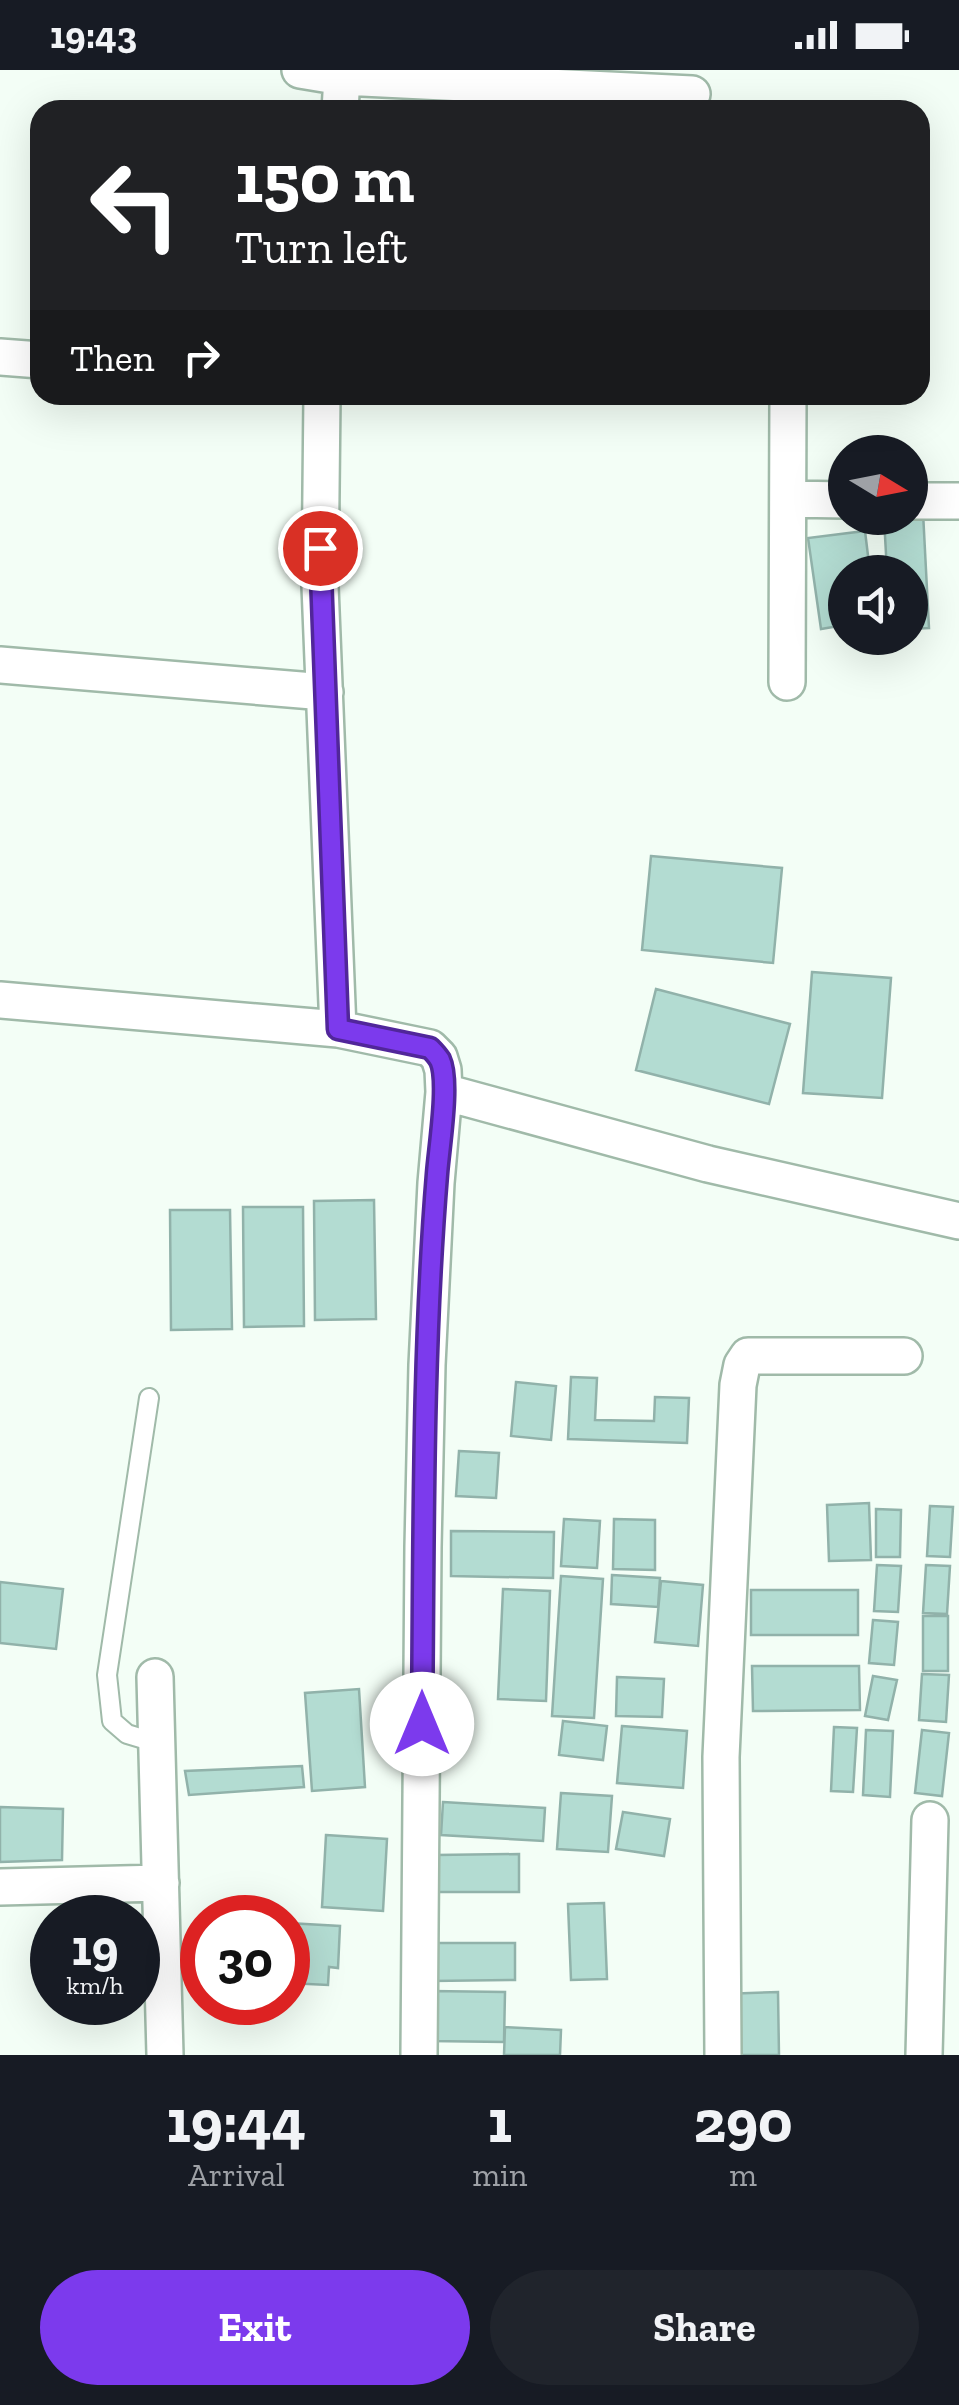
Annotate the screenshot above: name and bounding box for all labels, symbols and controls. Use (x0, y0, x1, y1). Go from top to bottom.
text: 19:43 (50, 12, 137, 58)
text: 150 m (235, 136, 415, 220)
icon: left (70, 140, 200, 270)
text: Turn left (235, 221, 407, 275)
icon: right (174, 330, 229, 385)
text: Then (70, 335, 154, 381)
north arrow (828, 435, 928, 535)
map controls (828, 435, 928, 655)
pin (278, 506, 363, 591)
icon: arrive (293, 521, 348, 576)
button: sound (828, 555, 928, 655)
position arrow (370, 1672, 474, 1776)
speed limit sign: 30 (180, 1895, 310, 2025)
text: 19 (72, 1918, 118, 1978)
text: km/h (66, 1970, 124, 2000)
text: 19:44 (166, 2085, 306, 2157)
text: 1 (488, 2085, 512, 2157)
text: 290 (694, 2085, 793, 2157)
text: Arrival (188, 2156, 284, 2194)
text: min (472, 2156, 527, 2194)
text: m (729, 2156, 757, 2194)
button: Exit (40, 2270, 470, 2385)
button: Share (490, 2270, 919, 2385)

